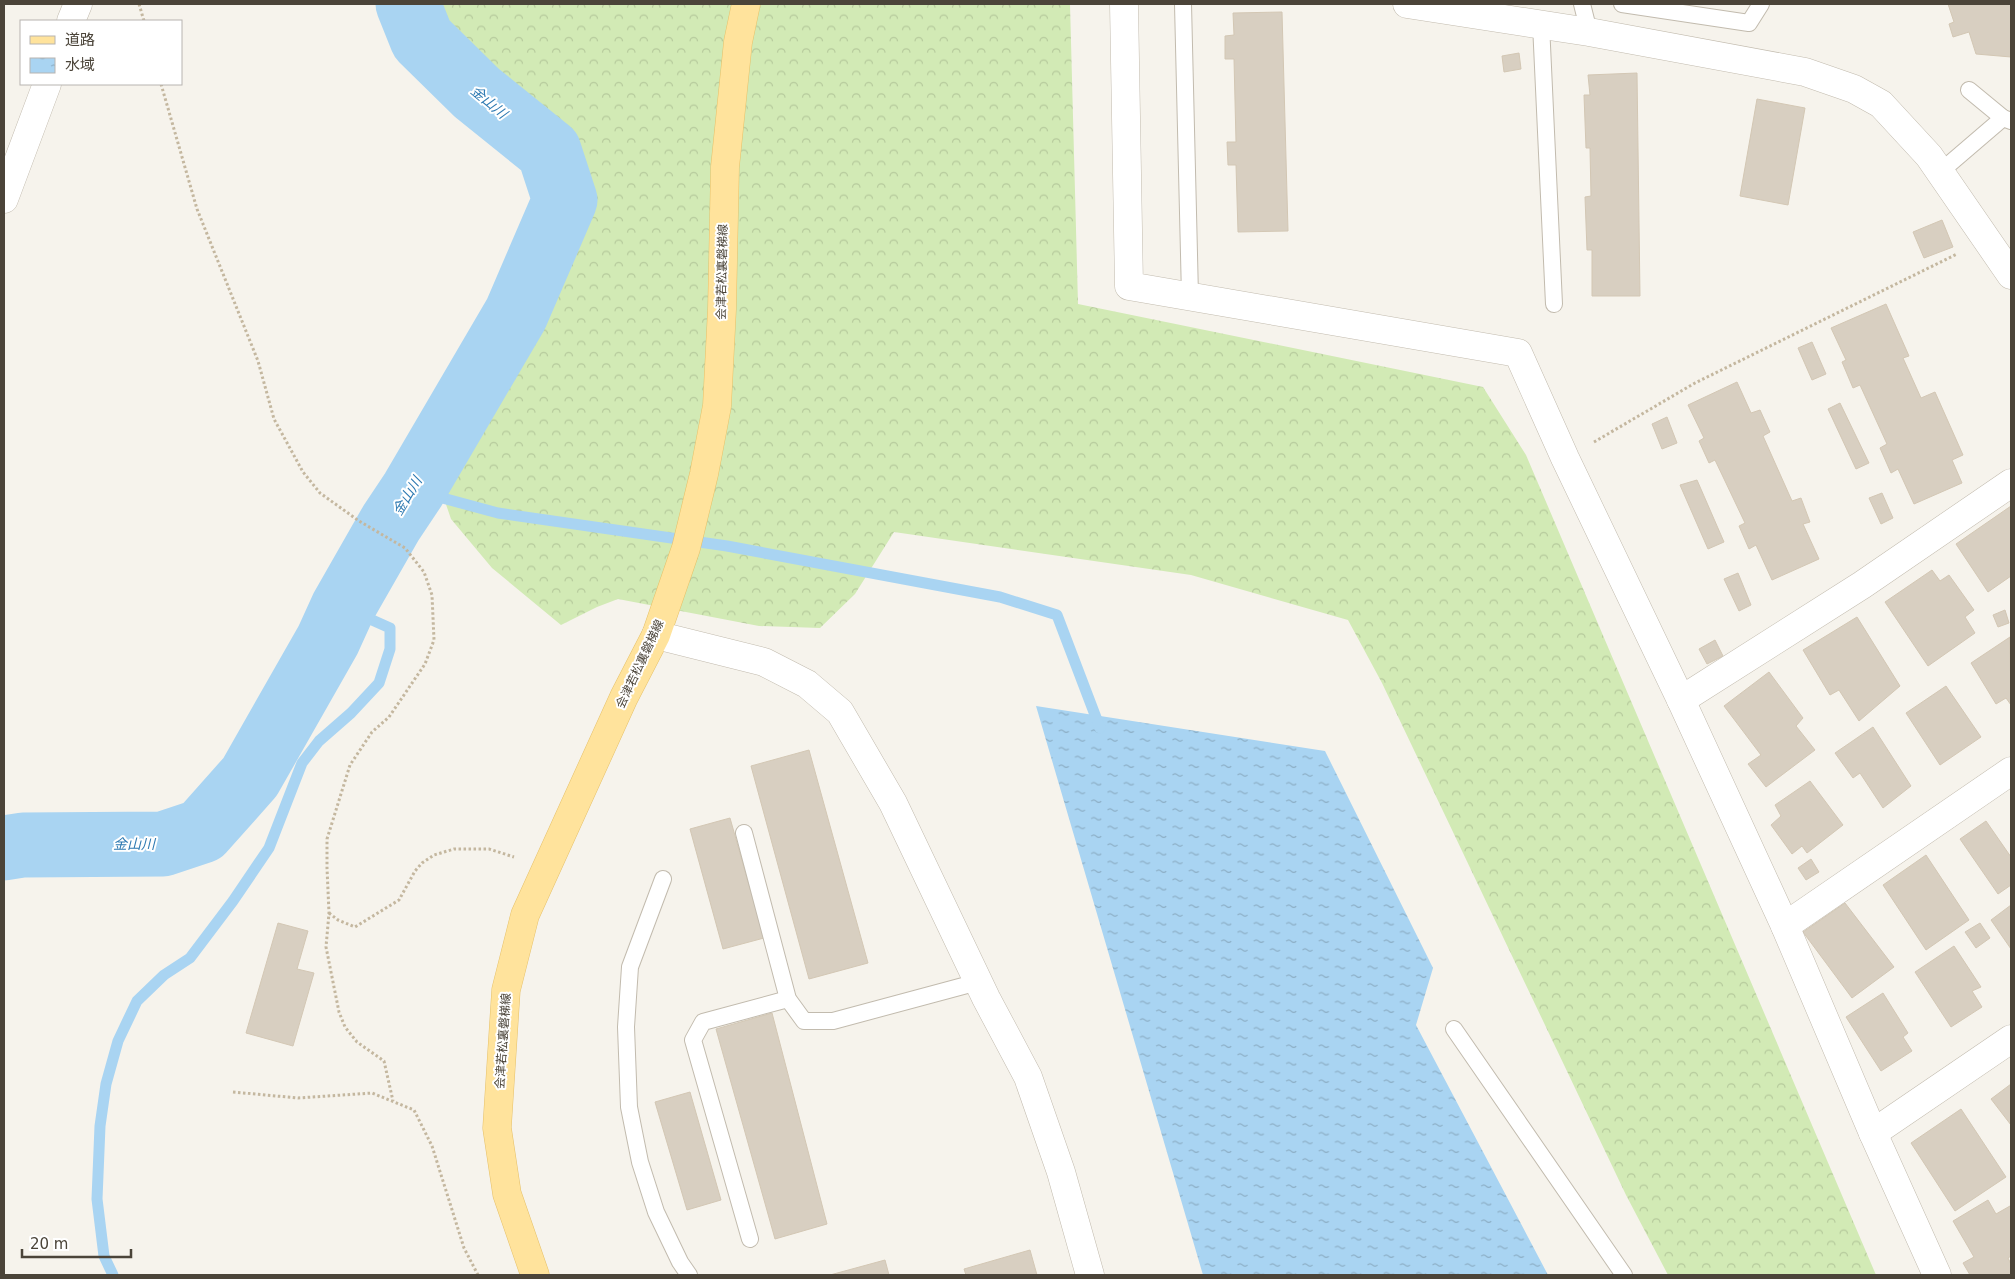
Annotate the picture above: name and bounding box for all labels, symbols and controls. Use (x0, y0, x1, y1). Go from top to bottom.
legend (20, 20, 182, 85)
text: 道路 (65, 31, 95, 49)
text: 水域 (65, 56, 95, 74)
water label: 金山川 (468, 82, 512, 123)
street label: 会津若松裏磐梯線 (714, 224, 730, 320)
water label: 金山川 (389, 472, 426, 518)
street label: 会津若松裏磐梯線 (613, 618, 667, 710)
water label: 金山川 (113, 836, 157, 852)
street label: 会津若松裏磐梯線 (493, 993, 513, 1089)
scale bar (22, 1226, 131, 1258)
text: 20 m (30, 1235, 68, 1253)

